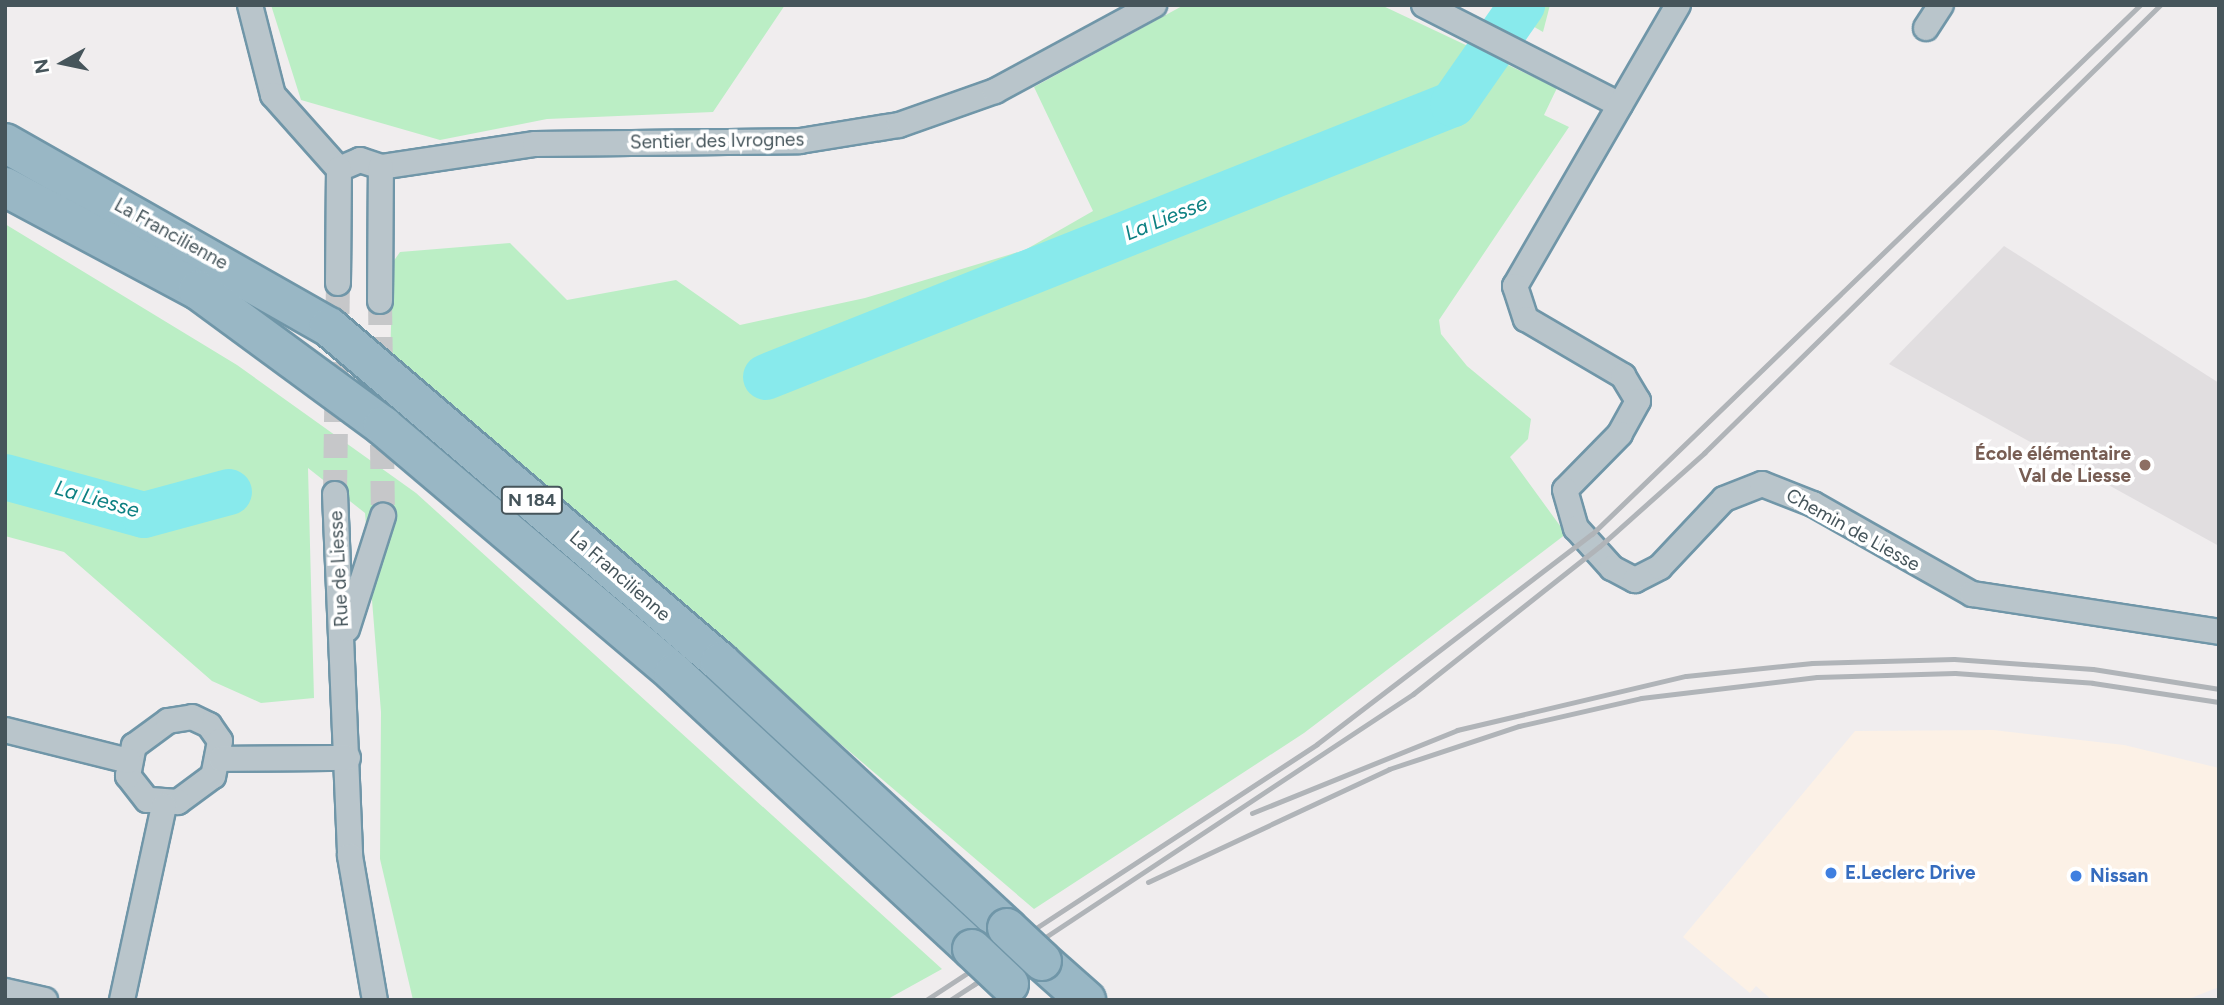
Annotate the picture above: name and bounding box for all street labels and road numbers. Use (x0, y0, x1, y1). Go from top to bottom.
street label: Sentier des Ivrognes (630, 128, 804, 154)
street label: La Francilienne (110, 193, 232, 275)
street label: Chemin de Liesse (1782, 484, 1924, 576)
road number: N 184 (500, 486, 564, 514)
street label: Rue de Liesse (325, 510, 353, 628)
street label: La Francilienne (565, 526, 675, 626)

